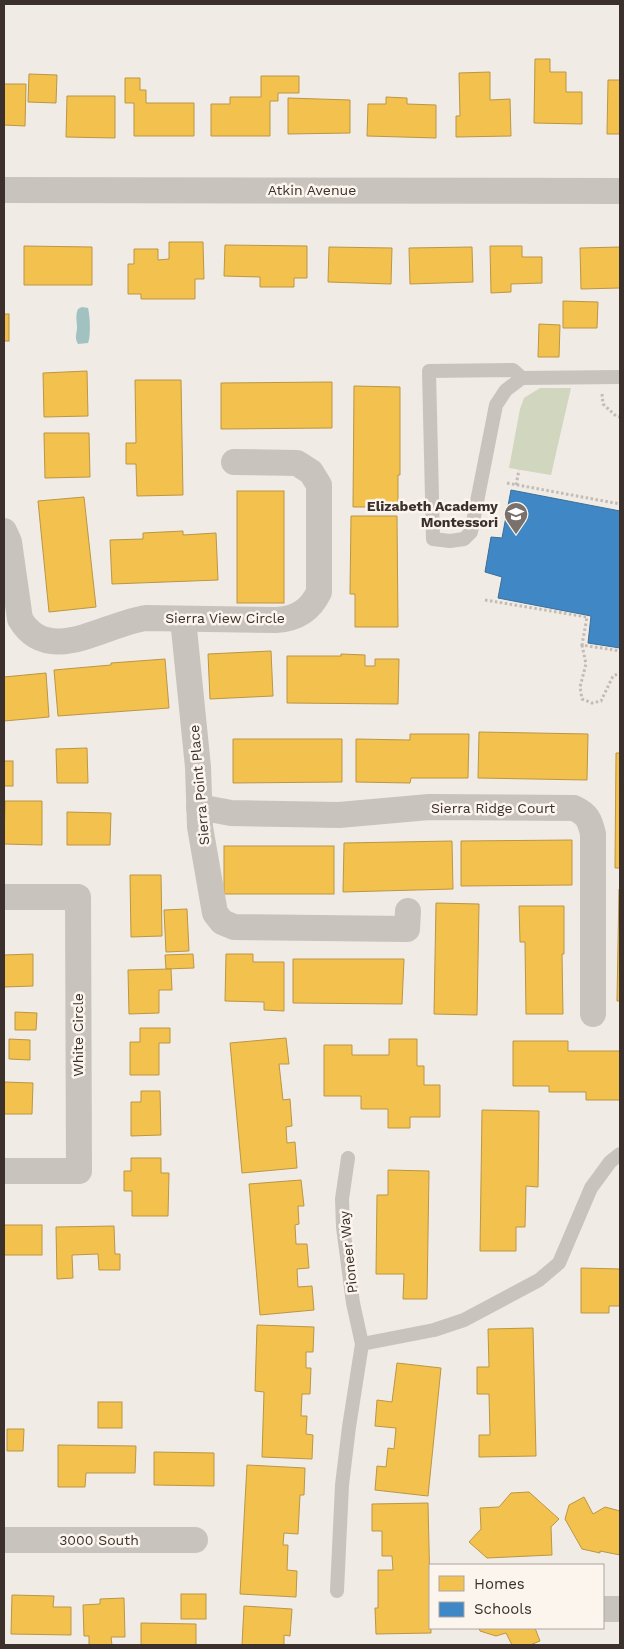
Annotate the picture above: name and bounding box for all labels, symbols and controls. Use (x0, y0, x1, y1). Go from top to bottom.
street label: Atkin Avenue (268, 182, 356, 198)
place label: Elizabeth Academy Montessori (367, 498, 498, 530)
school or university icon: Elizabeth Academy Montessori (503, 501, 529, 535)
street label: Sierra View Circle (165, 610, 285, 626)
street label: Sierra Point Place (186, 724, 212, 846)
street label: Sierra Ridge Court (431, 800, 555, 816)
street label: White Circle (70, 993, 86, 1077)
street label: Pioneer Way (336, 1209, 360, 1294)
street label: 3000 South (59, 1532, 139, 1548)
legend (429, 1564, 604, 1629)
text: Homes (474, 1575, 525, 1593)
text: Schools (474, 1600, 532, 1618)

